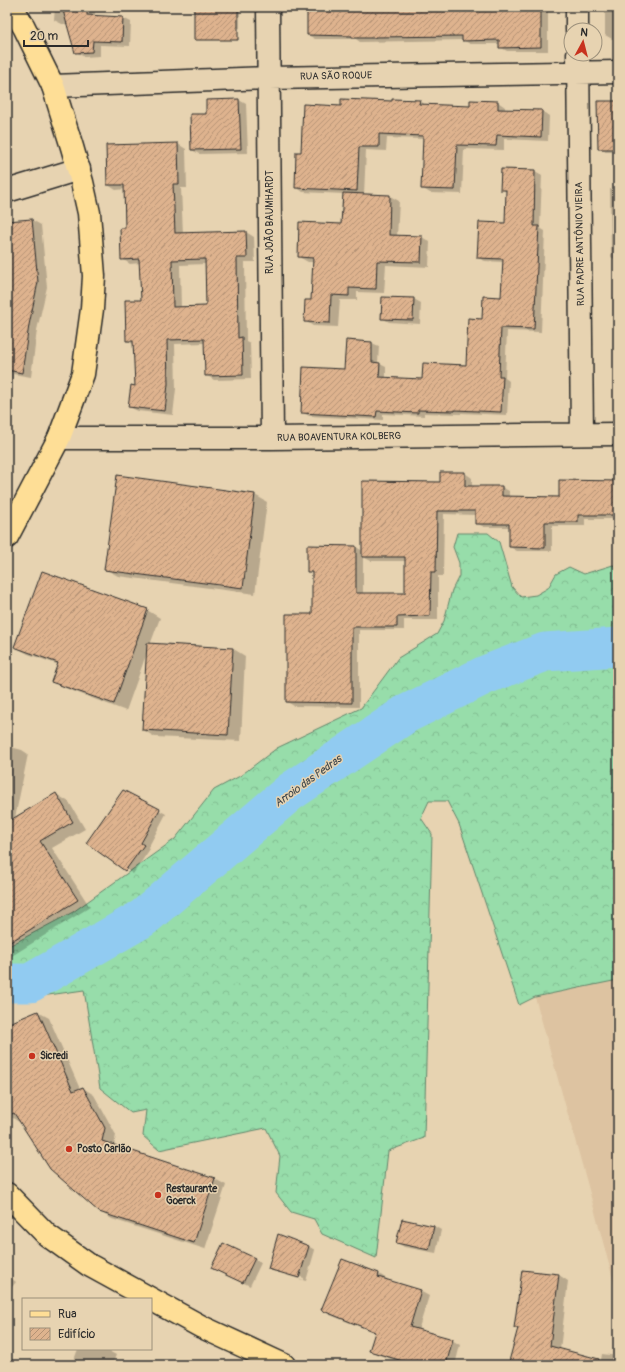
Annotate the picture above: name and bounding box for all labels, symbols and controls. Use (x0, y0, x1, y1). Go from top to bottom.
scale bar (24, 22, 88, 48)
north arrow (563, 22, 603, 62)
text: N (580, 26, 589, 40)
text: 20 m (30, 29, 59, 44)
street label: RUA SÃO ROQUE (300, 68, 372, 83)
street label: RUA JOÃO BAUMHARDT (263, 170, 276, 274)
street label: RUA PADRE ANTÔNIO VIEIRA (572, 181, 587, 306)
street label: RUA BOAVENTURA KOLBERG (277, 430, 402, 444)
water label: Arroio das Pedras (272, 752, 345, 810)
place label: Sicredi (40, 1050, 68, 1062)
marker: Sicredi (27, 1051, 37, 1061)
place label: Posto Carlão (77, 1143, 132, 1155)
marker: Posto Carlão (64, 1144, 74, 1154)
place label: Restaurante Goerck (166, 1183, 218, 1207)
marker: Restaurante Goerck (153, 1190, 163, 1200)
legend (22, 1298, 152, 1350)
text: Rua (58, 1307, 77, 1322)
text: Edifício (58, 1327, 96, 1342)

